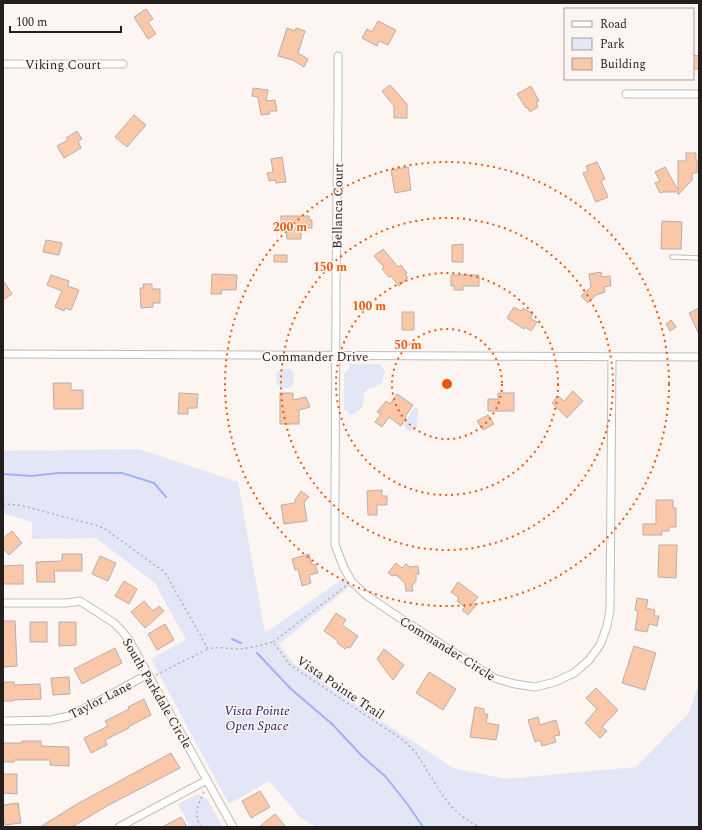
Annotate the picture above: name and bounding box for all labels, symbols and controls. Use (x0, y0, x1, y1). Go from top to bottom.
scale bar (10, 8, 121, 34)
legend (564, 8, 694, 80)
text: 100 m (16, 13, 47, 32)
text: Road (600, 15, 627, 34)
text: Park (600, 35, 625, 54)
street label: Viking Court (25, 55, 101, 75)
text: Building (600, 55, 646, 74)
street label: Bellanca Court (327, 163, 349, 249)
text: 200 m (273, 218, 307, 237)
text: 150 m (313, 258, 347, 277)
text: 100 m (352, 297, 386, 316)
text: 50 m (394, 336, 422, 355)
street label: Commander Drive (262, 347, 368, 367)
centre of rings (440, 377, 454, 391)
street label: Commander Circle (396, 611, 499, 686)
street label: South Parkdale Circle (117, 634, 197, 753)
street label: Vista Pointe Trail (293, 651, 389, 725)
street label: Taylor Lane (65, 675, 135, 724)
park label: Vista Pointe Open Space (224, 701, 290, 736)

